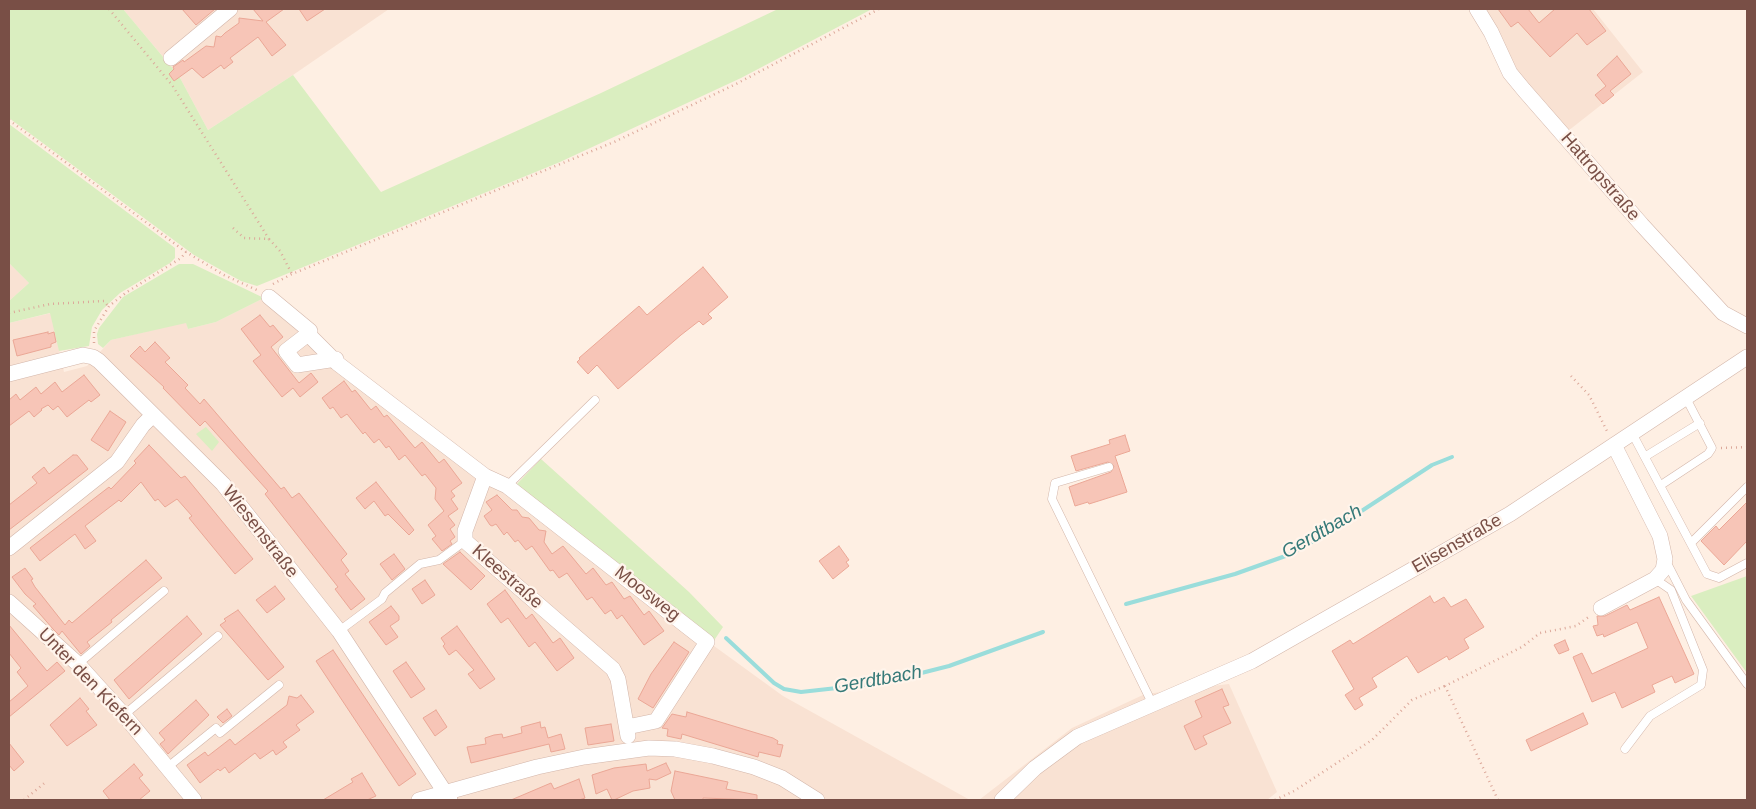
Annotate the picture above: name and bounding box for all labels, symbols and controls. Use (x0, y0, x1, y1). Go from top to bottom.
street label: Hattropstraße (1556, 128, 1644, 226)
street label: Wiesenstraße (217, 482, 303, 582)
water label: Gerdtbach (1278, 500, 1366, 564)
street label: Elisenstraße (1408, 510, 1506, 578)
street label: Kleestraße (467, 540, 547, 614)
street label: Moosweg (610, 562, 684, 626)
street label: Unter den Kiefern (33, 624, 147, 740)
water label: Gerdtbach (832, 661, 924, 699)

